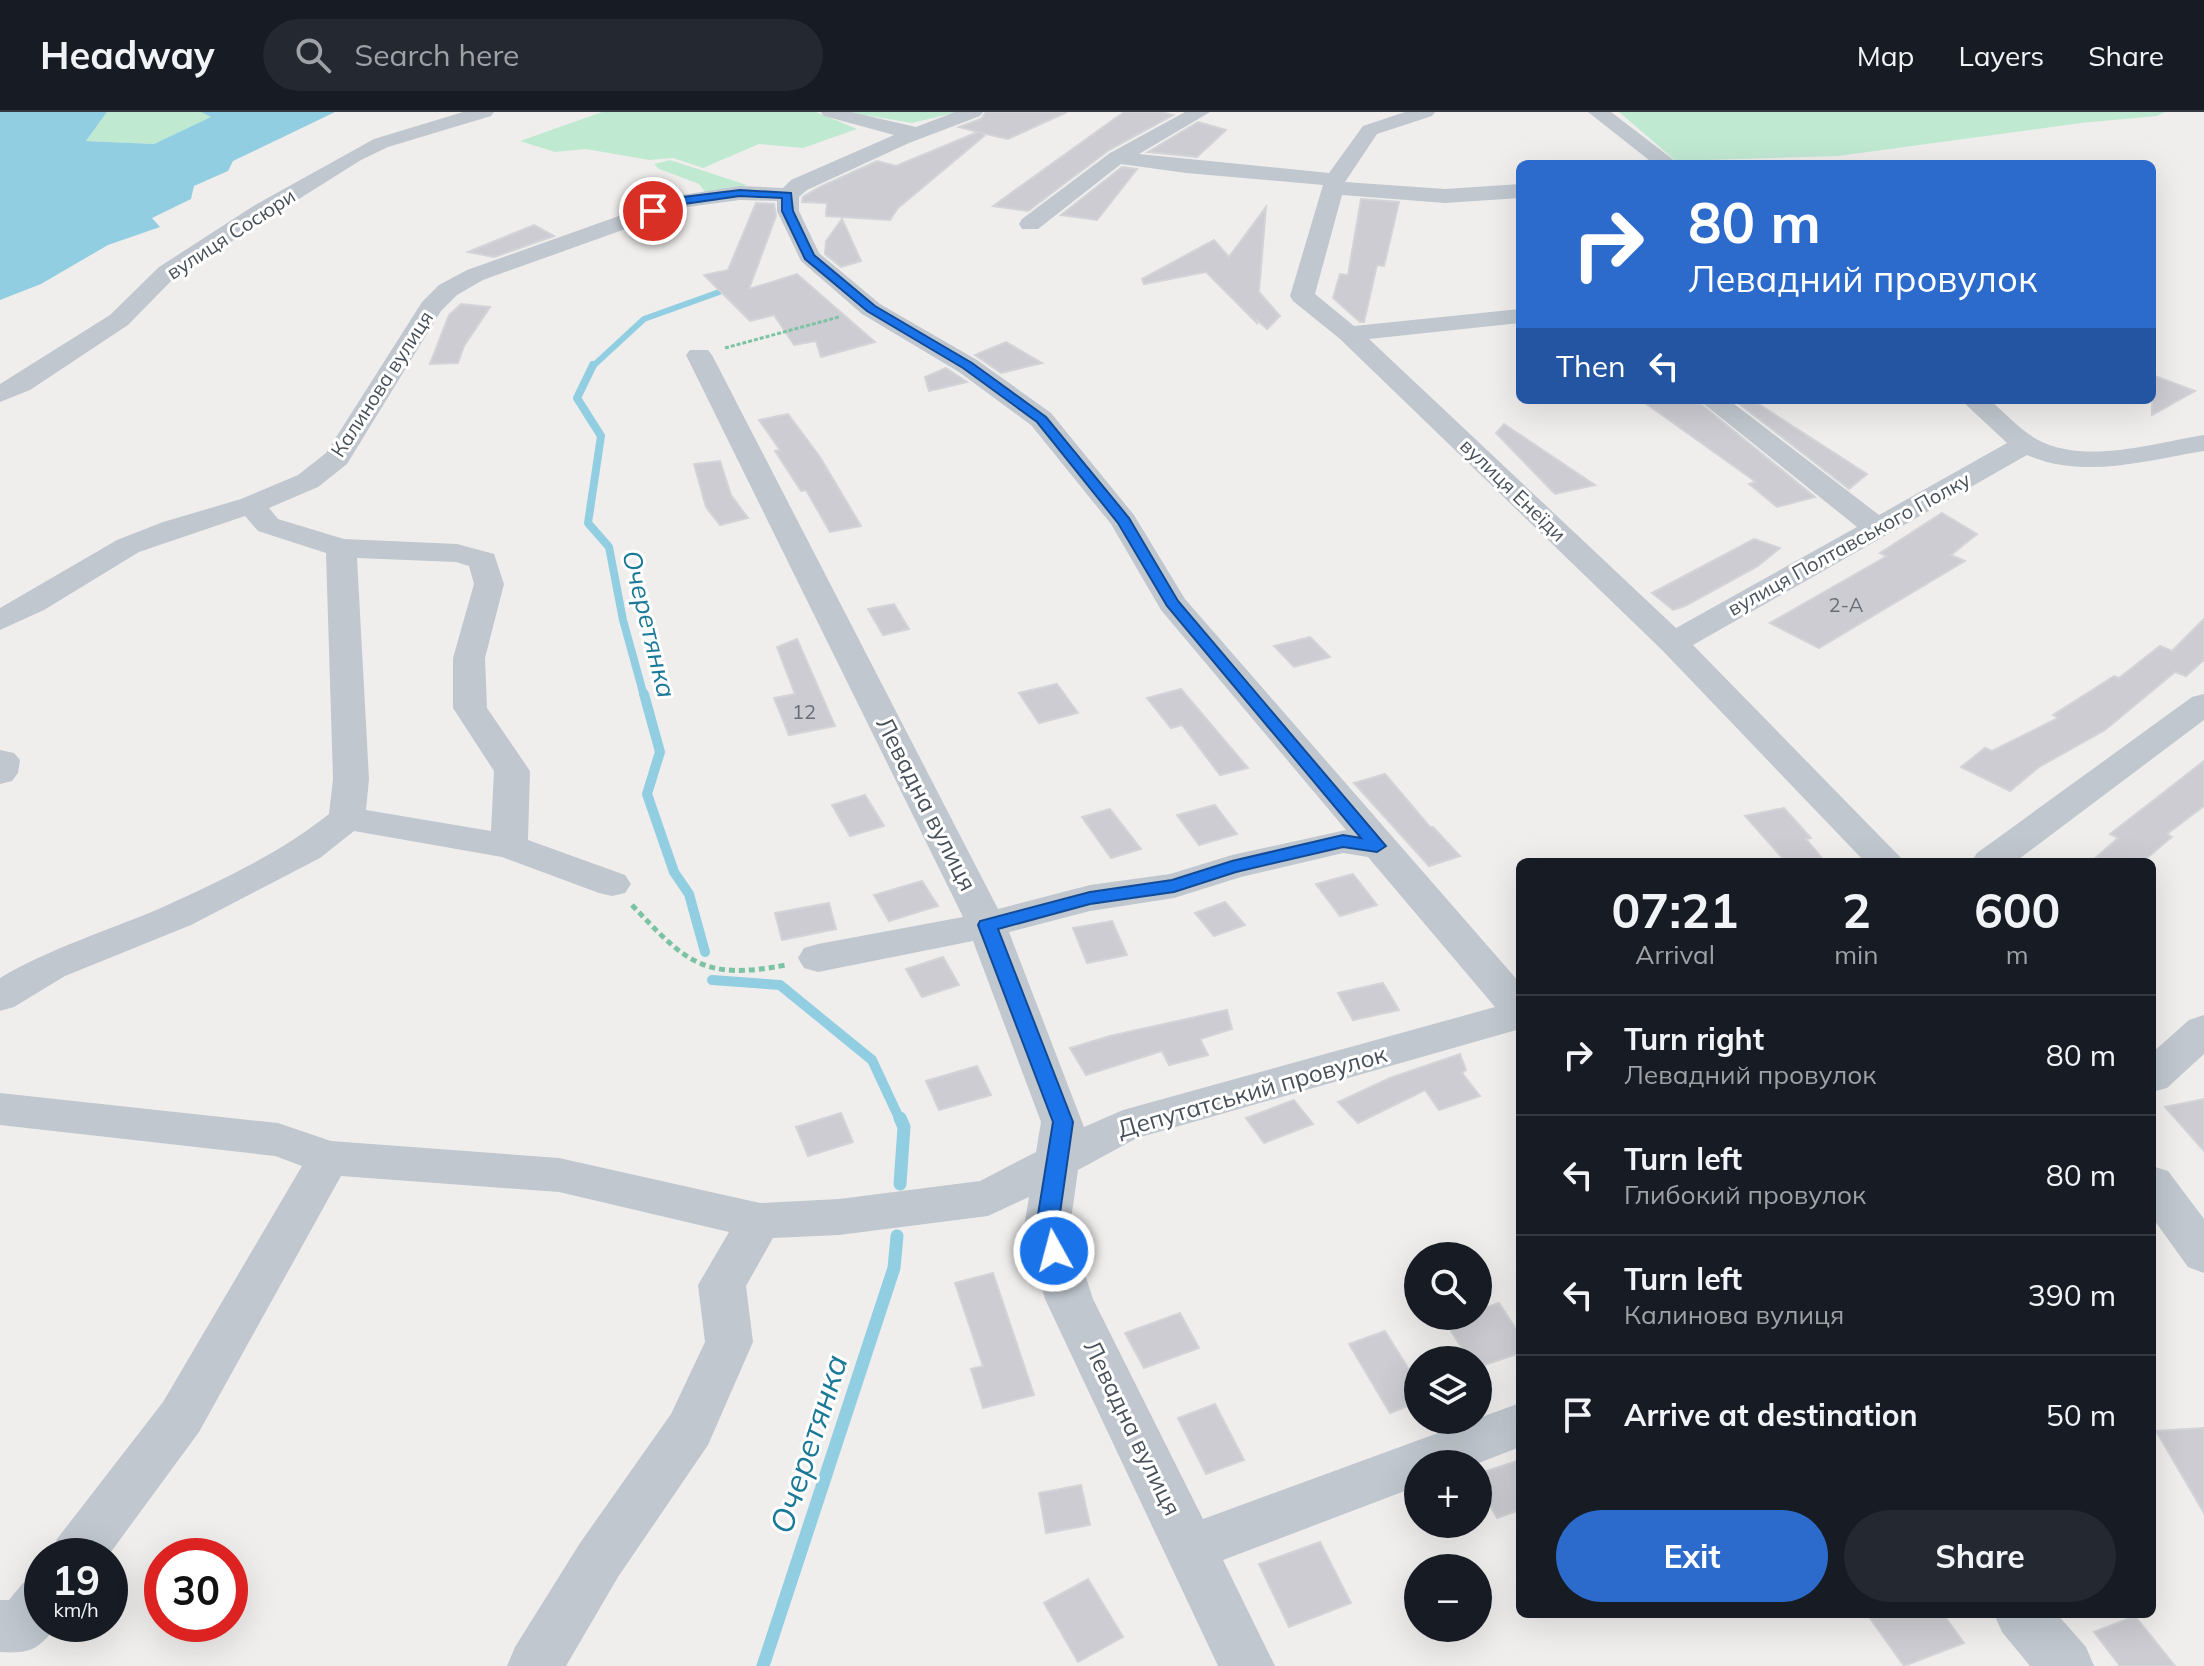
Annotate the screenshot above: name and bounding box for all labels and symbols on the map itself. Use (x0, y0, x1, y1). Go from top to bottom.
pin (619, 177, 687, 245)
street label: вулиця Сосюри (162, 183, 300, 284)
street label: Калинова вулиця (325, 306, 438, 462)
street label: вулиця Енеїди (1455, 433, 1571, 546)
street label: вулиця Полтавського Полку (1723, 466, 1975, 621)
water label: Очеретянка (615, 547, 684, 701)
house number: 2-А (1829, 592, 1864, 617)
house number: 12 (792, 699, 816, 724)
street label: Левадна вулиця (870, 711, 984, 896)
street label: Депутатський провулок (1114, 1038, 1390, 1144)
position arrow (1012, 1209, 1096, 1293)
street label: Левадна вулиця (1077, 1335, 1188, 1520)
water label: Очеретянка (760, 1349, 856, 1538)
speed limit sign: 30 (144, 1538, 248, 1642)

